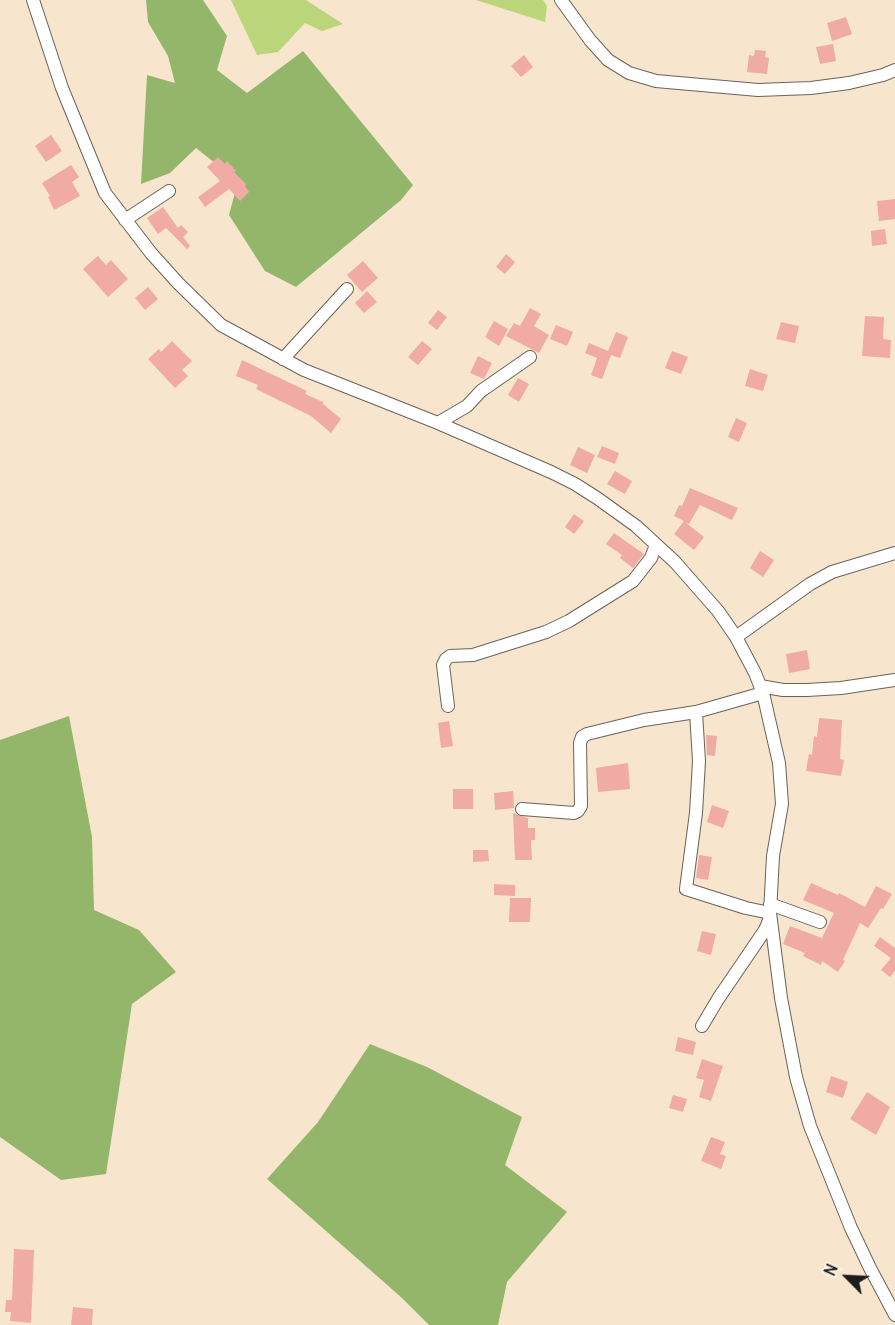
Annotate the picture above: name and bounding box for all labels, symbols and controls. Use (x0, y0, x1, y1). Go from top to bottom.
north arrow (817, 1247, 877, 1307)
text: N (819, 1261, 842, 1279)

